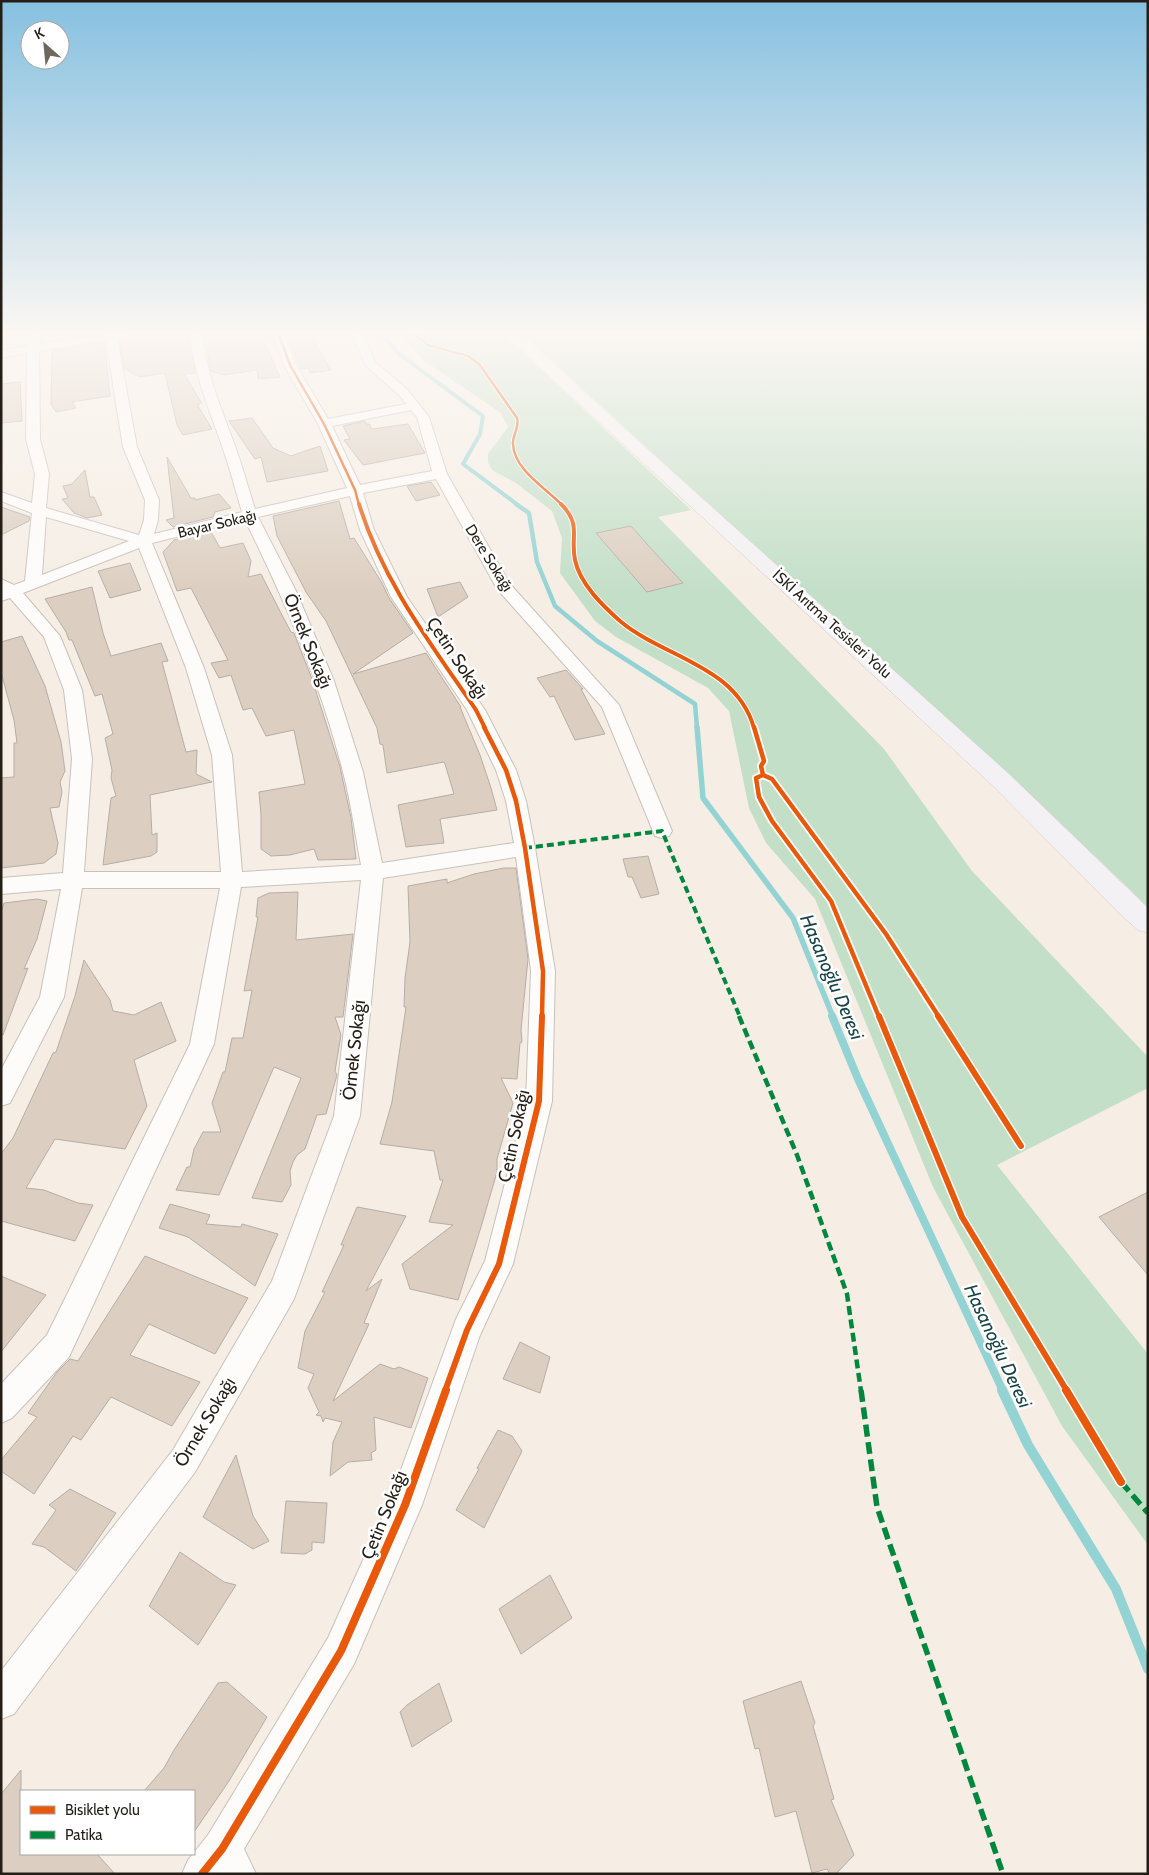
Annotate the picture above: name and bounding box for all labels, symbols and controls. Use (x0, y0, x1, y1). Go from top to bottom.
north arrow (20, 20, 70, 70)
text: K (31, 23, 47, 43)
street label: Bayar Sokağı (176, 506, 258, 542)
street label: Dere Sokağı (461, 521, 517, 595)
street label: İSKİ Arıtma Tesisleri Yolu (769, 565, 896, 682)
street label: Örnek Sokağı (279, 590, 337, 692)
street label: Çetin Sokağı (422, 613, 492, 703)
water label: Hasanoğlu Deresi (795, 911, 869, 1044)
street label: Örnek Sokağı (338, 999, 370, 1101)
street label: Çetin Sokağı (493, 1088, 535, 1184)
water label: Hasanoğlu Deresi (959, 1280, 1037, 1412)
street label: Örnek Sokağı (170, 1373, 240, 1471)
street label: Çetin Sokağı (356, 1467, 412, 1563)
legend (20, 1790, 195, 1855)
text: Bisiklet yolu (65, 1801, 140, 1819)
text: Patika (65, 1826, 103, 1844)

